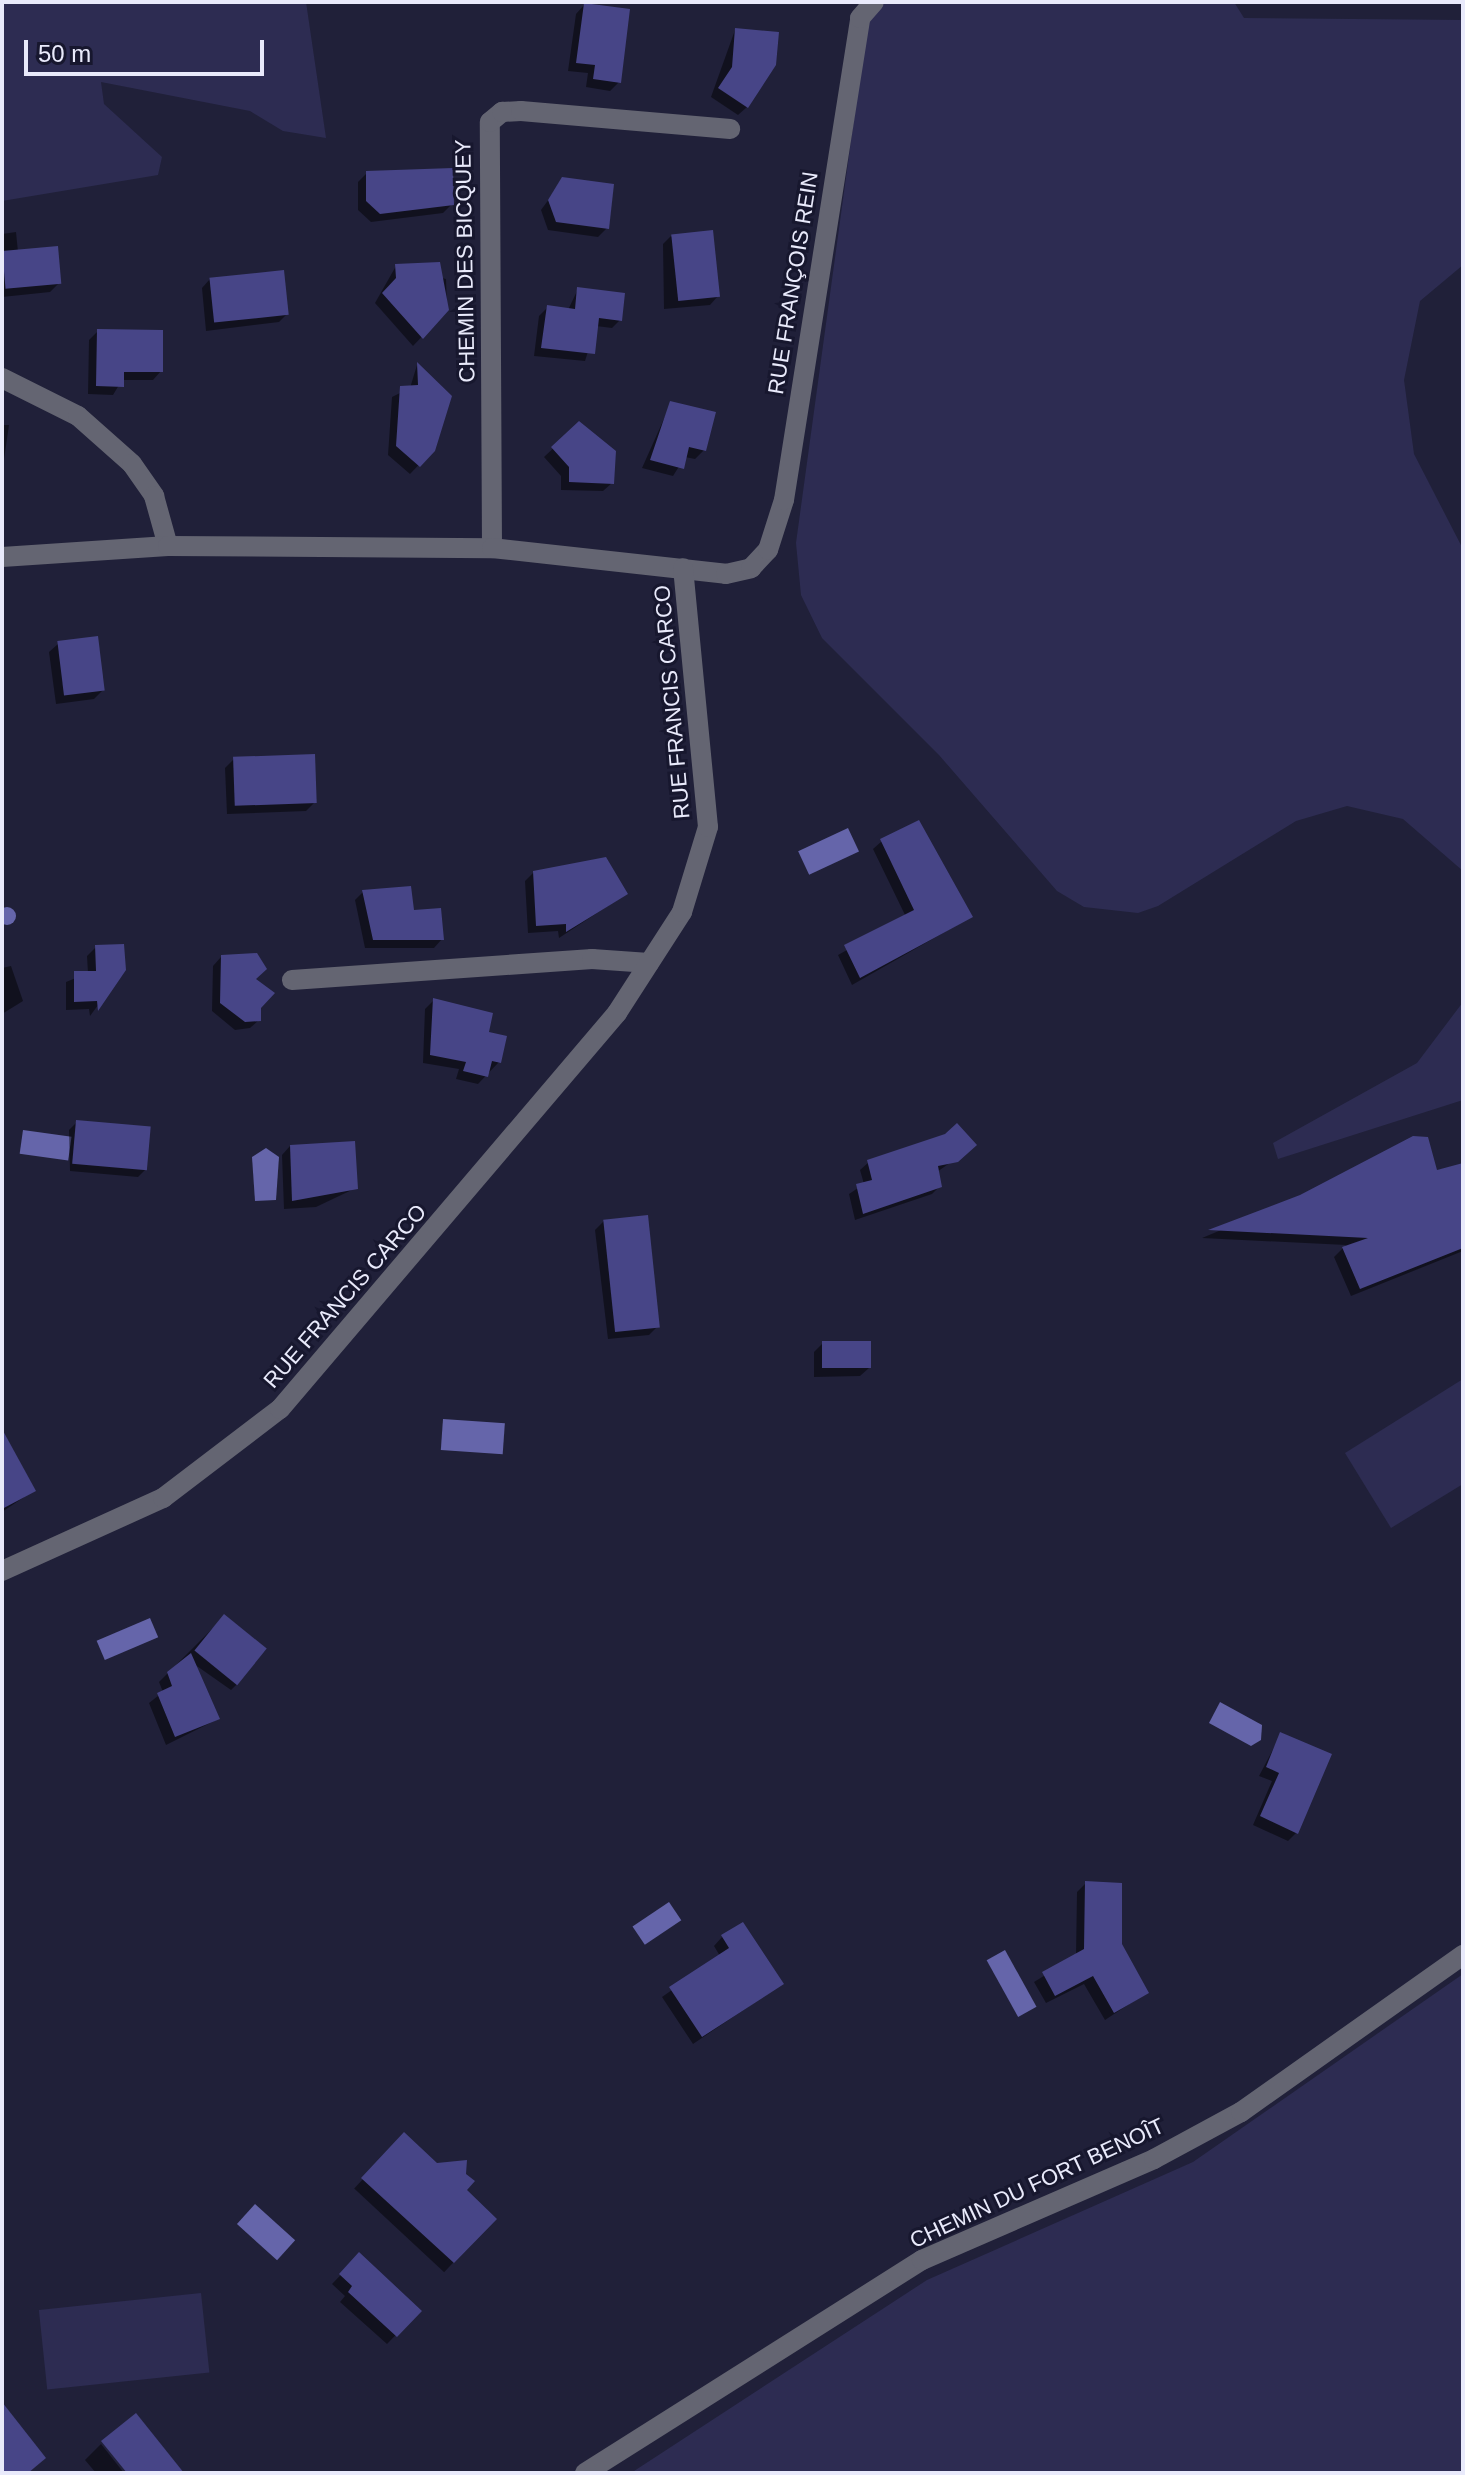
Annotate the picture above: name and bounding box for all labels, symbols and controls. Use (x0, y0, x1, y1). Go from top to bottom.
scale bar (28, 24, 268, 74)
text: 50 m (38, 40, 91, 67)
street label: CHEMIN DES BICQUEY (450, 139, 480, 383)
street label: RUE FRANÇOIS REIN (762, 170, 824, 396)
street label: RUE FRANCIS CARCO (649, 584, 695, 820)
street label: RUE FRANCIS CARCO (258, 1199, 432, 1393)
street label: CHEMIN DU FORT BENOÎT (905, 2112, 1169, 2254)

